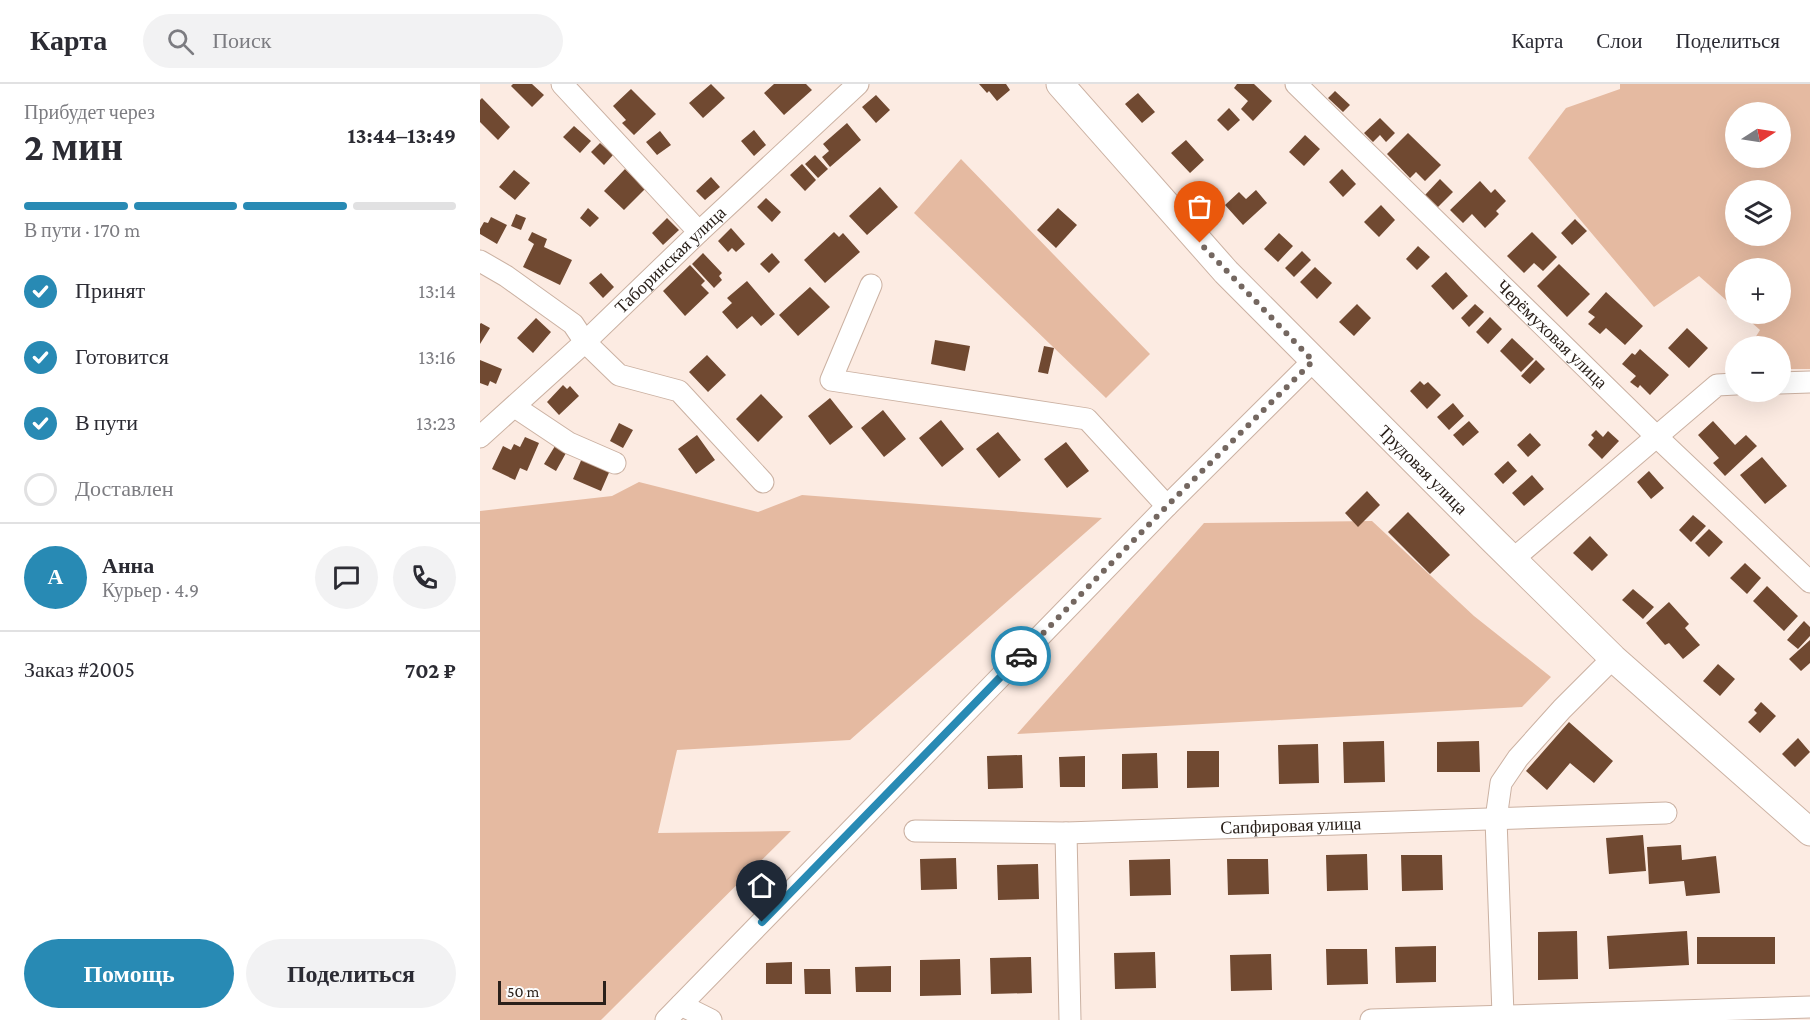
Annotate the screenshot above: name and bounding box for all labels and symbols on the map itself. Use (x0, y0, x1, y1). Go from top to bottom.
north arrow (1725, 102, 1791, 168)
pin (1174, 181, 1225, 243)
street label: Таборинская улица (611, 202, 730, 318)
street label: Черёмуховая улица (1492, 276, 1611, 393)
street label: Трудовая улица (1374, 421, 1472, 518)
courier (991, 626, 1051, 686)
street label: Сапфировая улица (1220, 813, 1362, 838)
pin (736, 860, 787, 922)
scale bar (498, 978, 606, 1006)

